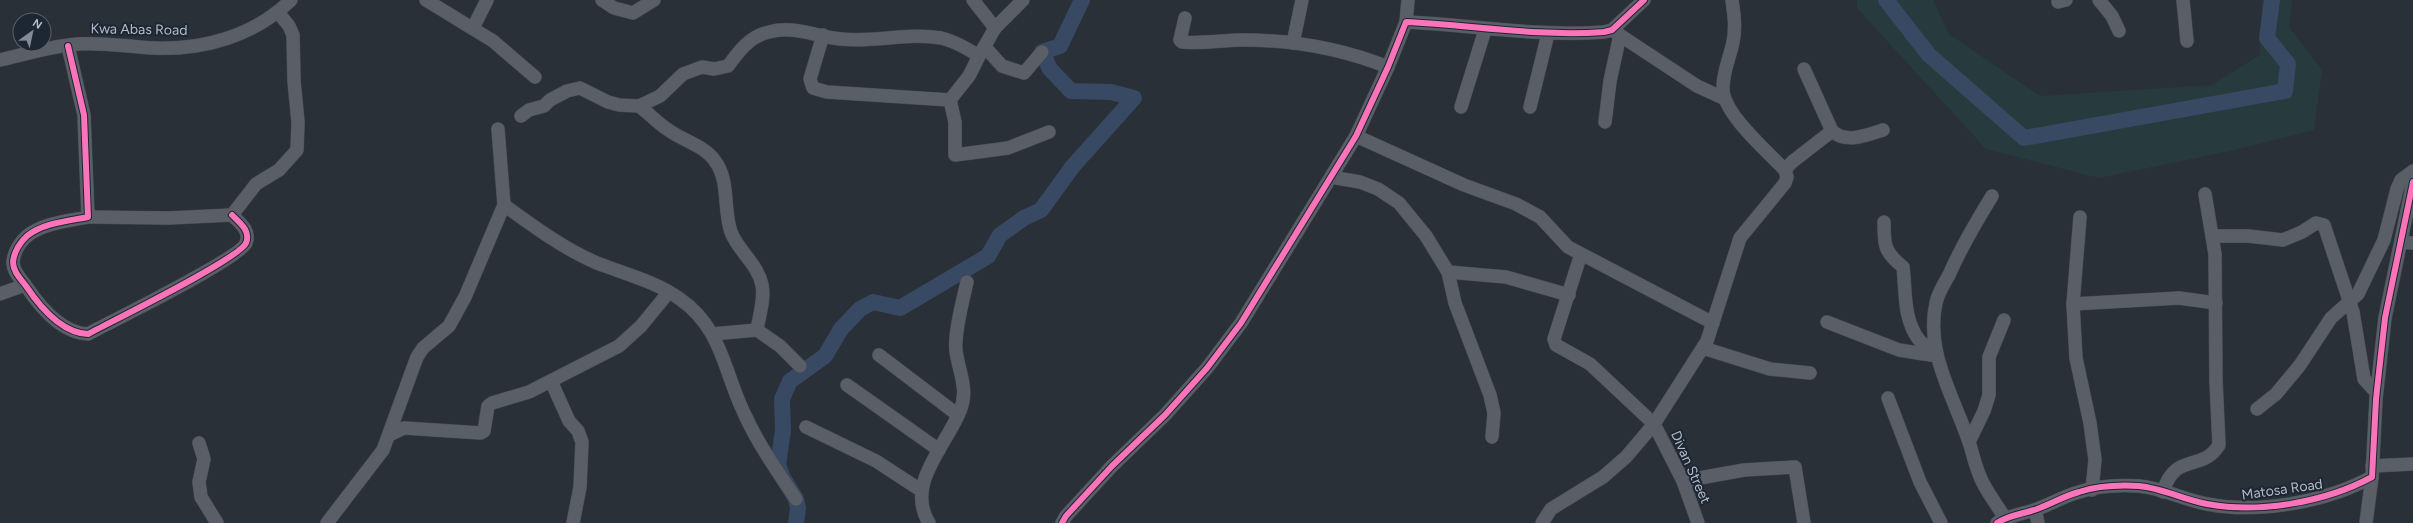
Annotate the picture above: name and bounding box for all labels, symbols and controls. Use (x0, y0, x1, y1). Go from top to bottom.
north arrow (12, 12, 52, 52)
text: N (30, 16, 44, 32)
street label: Kwa Abas Road (90, 20, 188, 39)
street label: Divan Street (1667, 428, 1714, 506)
street label: Matosa Road (2240, 475, 2324, 504)

